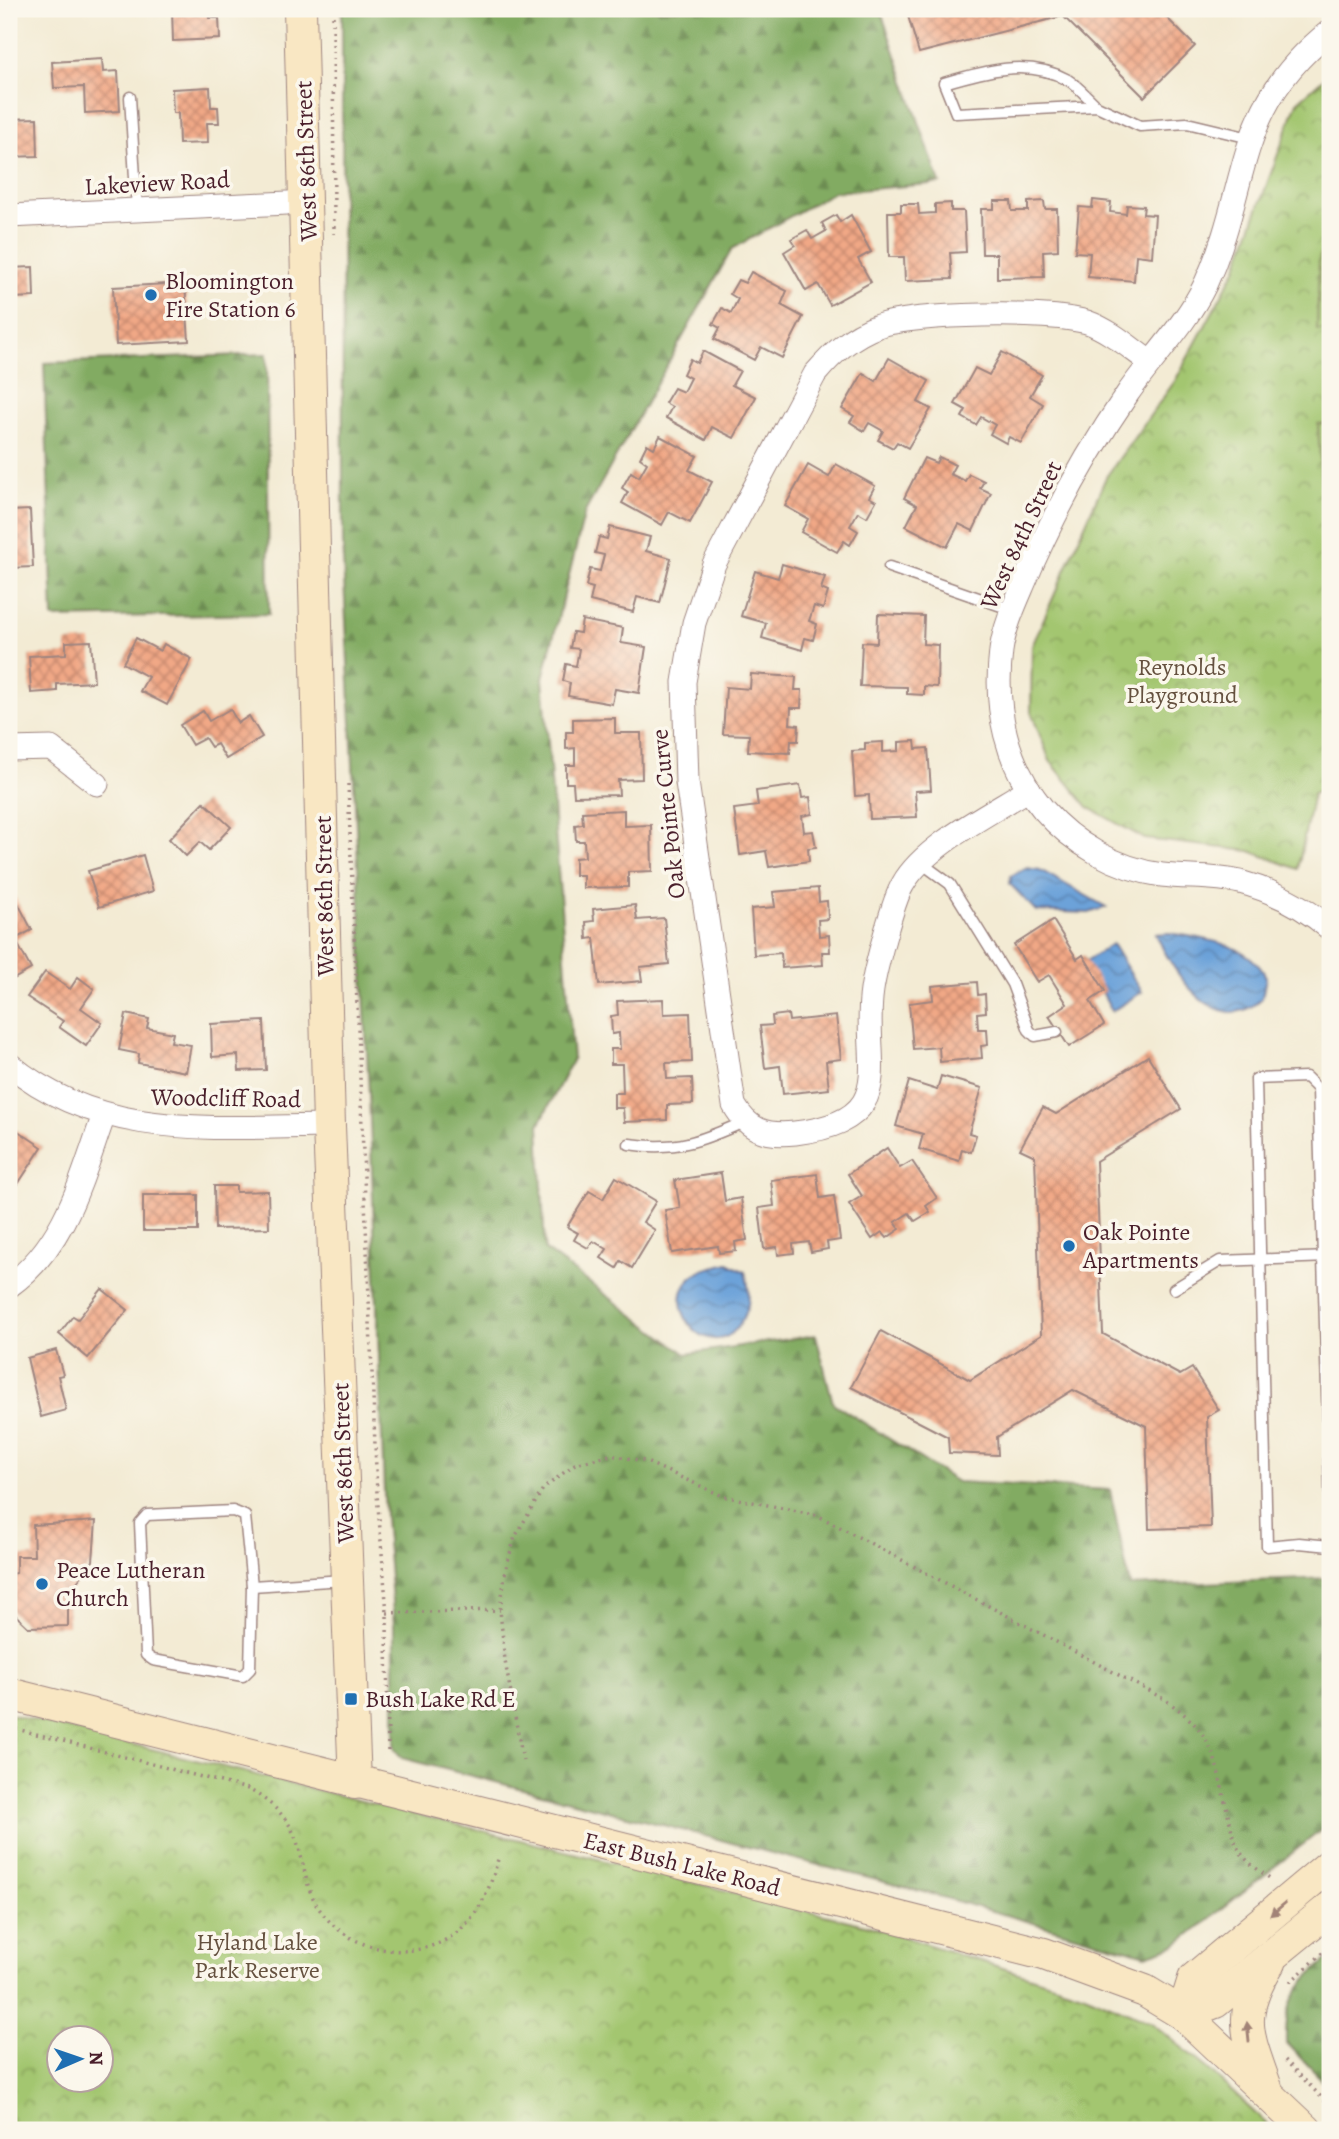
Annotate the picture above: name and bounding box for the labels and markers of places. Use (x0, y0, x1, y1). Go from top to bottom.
place label: Bloomington Fire Station 6 (165, 265, 296, 325)
marker: Bloomington Fire Station 6 (143, 287, 159, 303)
place label: Oak Pointe Apartments (1082, 1216, 1199, 1276)
marker: Oak Pointe Apartments (1061, 1238, 1077, 1254)
place label: Peace Lutheran Church (56, 1554, 205, 1614)
marker: Peace Lutheran Church (34, 1576, 50, 1592)
place label: Bush Lake Rd E (365, 1683, 516, 1715)
marker: Bush Lake Rd E (343, 1691, 359, 1707)

